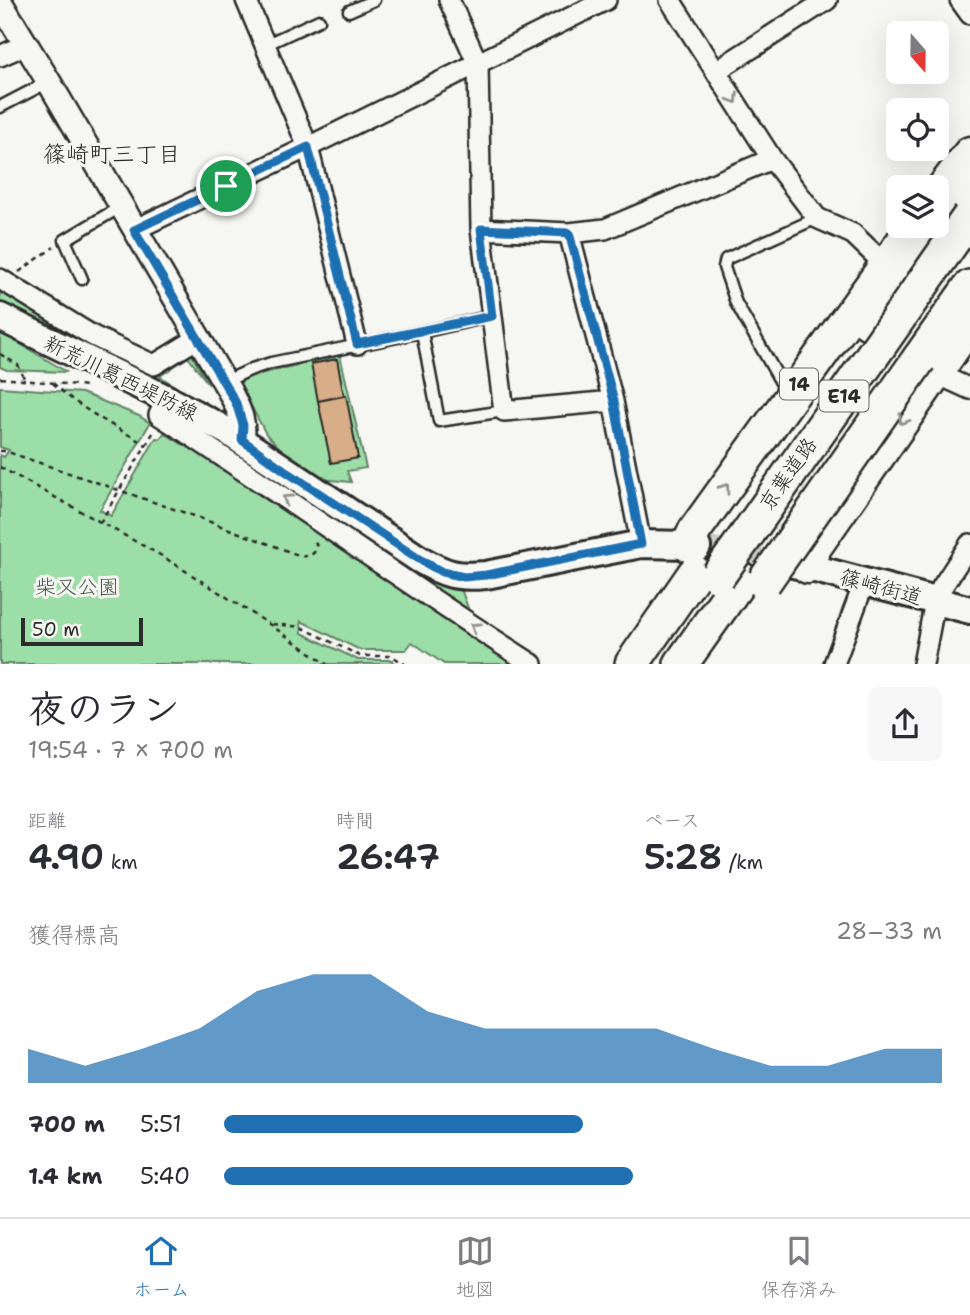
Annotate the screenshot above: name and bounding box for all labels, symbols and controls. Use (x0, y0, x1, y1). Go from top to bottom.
north arrow (886, 21, 948, 84)
map controls (886, 21, 949, 238)
one-way arrow (725, 91, 738, 104)
button: locate (886, 98, 949, 161)
district label: 篠崎町三丁目 (43, 139, 181, 169)
pin (196, 156, 256, 216)
icon: arrive (207, 167, 245, 205)
button: layers (886, 175, 949, 238)
street label: 新荒川葛西堤防線 (39, 329, 203, 427)
road number: 14 (780, 368, 818, 400)
road number: E14 (820, 380, 868, 412)
one-way arrow (899, 412, 911, 425)
street label: 京葉道路 (752, 432, 824, 516)
one-way arrow (716, 483, 729, 496)
one-way arrow (282, 495, 295, 507)
street label: 篠崎街道 (837, 563, 925, 611)
park label: 柴又公園 (35, 573, 119, 601)
scale bar (21, 615, 144, 647)
text: 50 m (32, 617, 80, 642)
one-way arrow (470, 622, 483, 635)
text: 夜のラン (28, 683, 180, 734)
button: share (868, 687, 942, 761)
text: 19:54 · 7 × 700 m (28, 735, 233, 765)
text: 距離 (28, 808, 66, 833)
text: 時間 (336, 808, 374, 833)
text: ペース (644, 808, 700, 833)
text: 4.90 (28, 833, 104, 880)
text: 26:47 (336, 833, 440, 880)
text: 5:28 (644, 833, 723, 880)
text: km (104, 850, 138, 875)
text: /km (723, 850, 763, 875)
text: 28–33 m (836, 916, 942, 946)
text: 獲得標高 (28, 920, 120, 950)
text: 700 m (28, 1109, 105, 1139)
text: 5:51 (140, 1109, 182, 1139)
text: 1.4 km (28, 1161, 102, 1191)
text: 5:40 (140, 1161, 190, 1191)
tab: ホーム (133, 1232, 190, 1302)
tab: 地図 (456, 1232, 494, 1302)
tab: 保存済み (761, 1232, 837, 1302)

